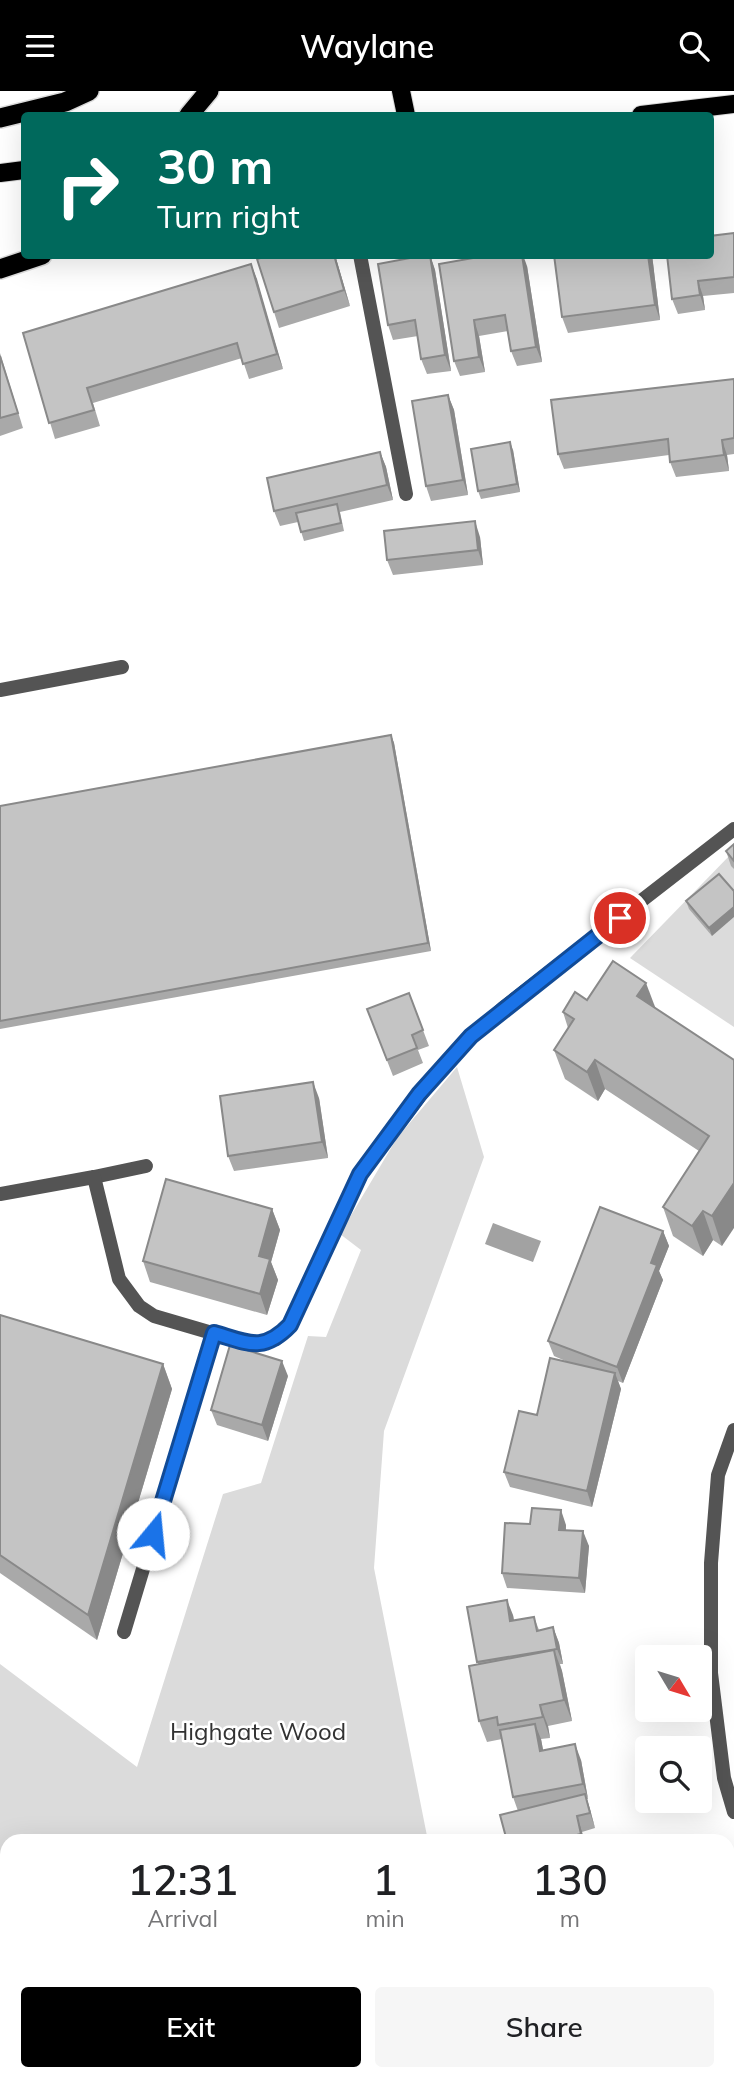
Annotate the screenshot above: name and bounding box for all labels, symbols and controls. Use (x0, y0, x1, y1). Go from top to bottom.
text: Waylane (300, 26, 434, 66)
icon: menu (21, 27, 59, 65)
icon: search (675, 27, 713, 65)
text: 30 m (157, 135, 273, 196)
icon: right (42, 140, 133, 231)
text: Turn right (157, 196, 300, 236)
pin (590, 888, 650, 948)
icon: arrive (601, 899, 639, 937)
position arrow (116, 1497, 190, 1571)
north arrow (635, 1645, 712, 1722)
map controls (635, 1645, 712, 1813)
park label: Highgate Wood (170, 1716, 346, 1746)
button: search (635, 1736, 712, 1813)
text: 12:31 (127, 1853, 238, 1906)
text: 1 (372, 1853, 398, 1906)
text: 130 (532, 1853, 608, 1906)
text: Arrival (148, 1904, 218, 1933)
text: min (365, 1904, 405, 1933)
text: m (560, 1904, 580, 1933)
button: Exit (21, 1987, 361, 2067)
button: Share (375, 1987, 714, 2067)

